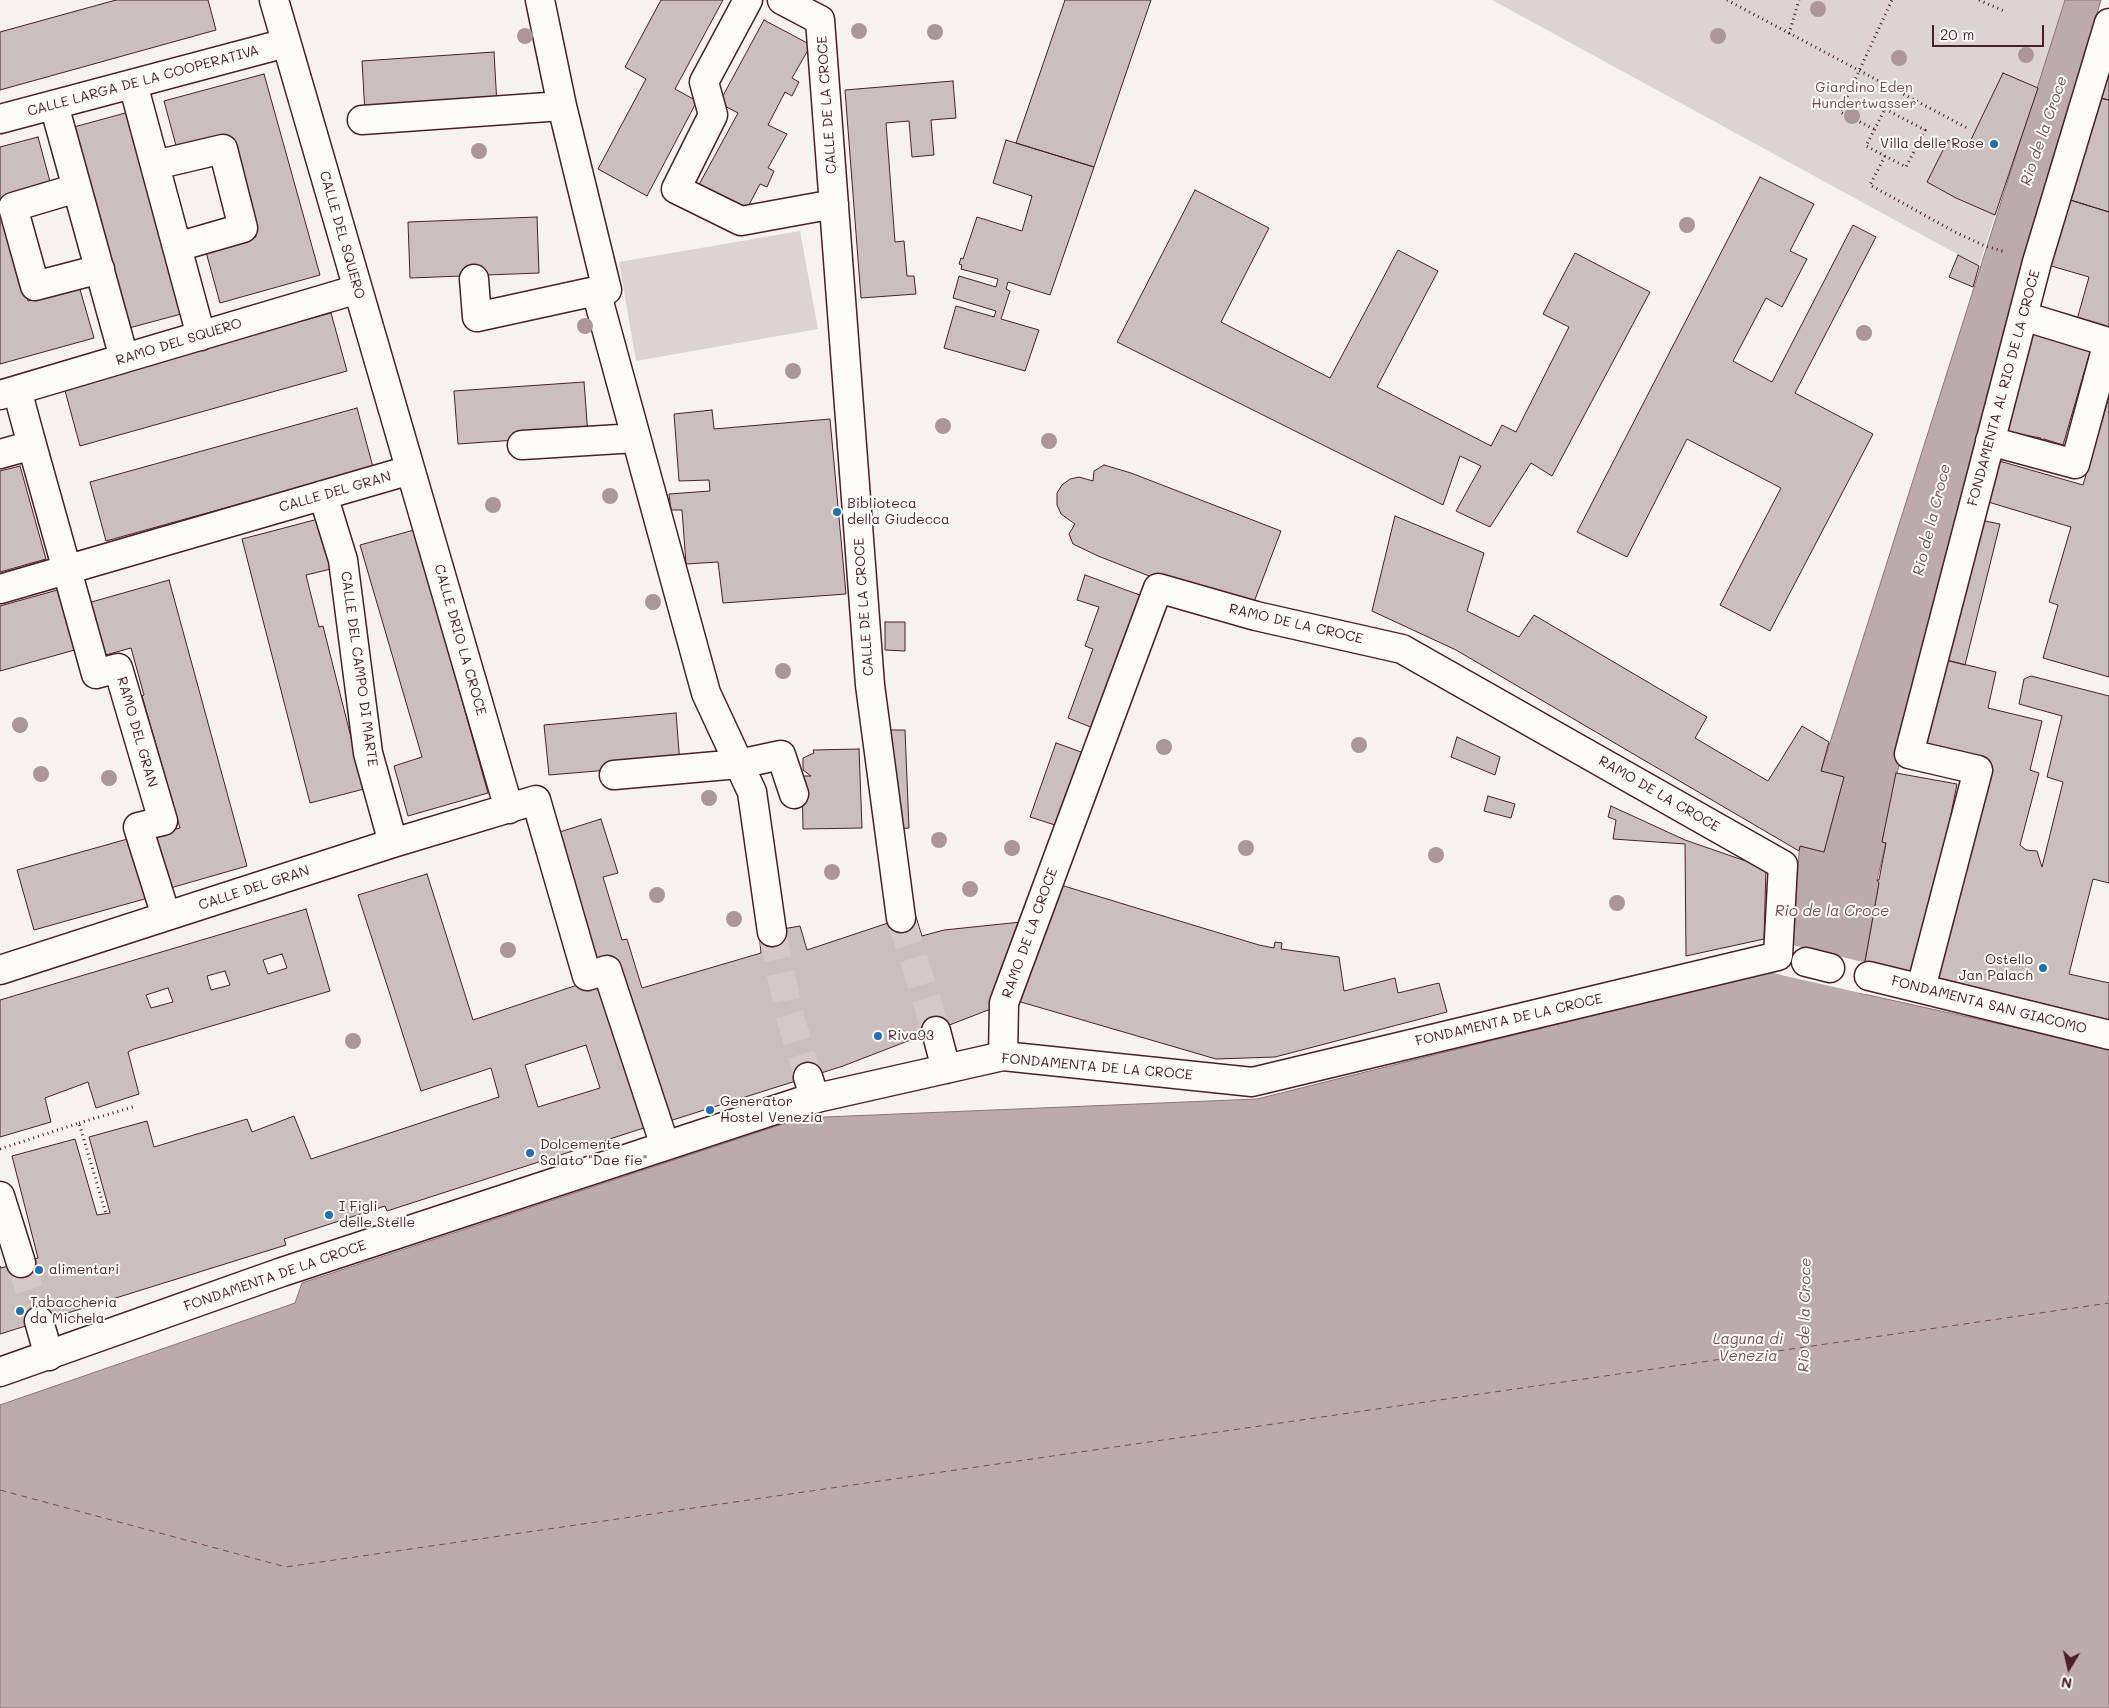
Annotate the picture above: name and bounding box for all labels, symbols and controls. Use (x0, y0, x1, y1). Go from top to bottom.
scale bar (1934, 15, 2046, 47)
text: 20 m (1940, 24, 1974, 44)
street label: CALLE DE LA CROCE (814, 35, 840, 175)
street label: CALLE LARGA DE LA COOPERATIVA (25, 42, 261, 120)
water label: Rio de la Croce (2017, 74, 2071, 188)
park label: Giardino Eden Hundertwasser (1811, 80, 1917, 112)
place label: Villa delle Rose (1880, 136, 1984, 152)
marker: Villa delle Rose (1988, 138, 2000, 150)
street label: CALLE DEL SQUERO (316, 169, 368, 301)
street label: FONDAMENTA AL RIO DE LA CROCE (1964, 268, 2044, 508)
street label: RAMO DEL SQUERO (114, 315, 244, 369)
water label: Rio de la Croce (1909, 462, 1955, 578)
street label: CALLE DEL GRAN (277, 468, 393, 516)
place label: Biblioteca della Giudecca (847, 496, 950, 528)
marker: Biblioteca della Giudecca (831, 506, 843, 518)
street label: CALLE DE LA CROCE (851, 537, 877, 677)
street label: CALLE DRIO LA CROCE (430, 562, 490, 718)
street label: CALLE DEL CAMPO DI MARTE (337, 570, 381, 768)
street label: RAMO DE LA CROCE (1227, 600, 1365, 648)
street label: RAMO DEL GRAN (113, 675, 161, 789)
street label: RAMO DE LA CROCE (1595, 752, 1723, 836)
street label: CALLE DEL GRAN (196, 862, 312, 914)
street label: RAMO DE LA CROCE (999, 866, 1061, 1000)
water label: Rio de la Croce (1775, 902, 1889, 920)
place label: Ostello Jan Palach (1959, 952, 2033, 984)
marker: Ostello Jan Palach (2037, 962, 2049, 974)
street label: FONDAMENTA SAN GIACOMO (1889, 973, 2089, 1037)
street label: FONDAMENTA DE LA CROCE (1414, 990, 1604, 1050)
place label: Riva93 (888, 1028, 934, 1044)
marker: Riva93 (872, 1030, 884, 1042)
street label: FONDAMENTA DE LA CROCE (1001, 1050, 1193, 1084)
place label: Generator Hostel Venezia (720, 1094, 823, 1126)
marker: Generator Hostel Venezia (704, 1104, 716, 1116)
place label: Dolcemente Salato "Dae fie" (540, 1137, 648, 1170)
marker: Dolcemente Salato "Dae fie" (524, 1147, 536, 1159)
place label: I Figli delle Stelle (339, 1199, 415, 1232)
marker: I Figli delle Stelle (323, 1209, 335, 1221)
street label: FONDAMENTA DE LA CROCE (182, 1237, 368, 1315)
water label: Rio de la Croce (1795, 1258, 1815, 1372)
place label: alimentari (49, 1262, 119, 1278)
marker: alimentari (33, 1264, 45, 1276)
place label: Tabaccheria da Michela (30, 1295, 117, 1328)
marker: Tabaccheria da Michela (14, 1305, 26, 1317)
water label: Laguna di Venezia (1713, 1330, 1783, 1365)
north arrow (2044, 1643, 2094, 1693)
text: N (2060, 1673, 2073, 1694)

